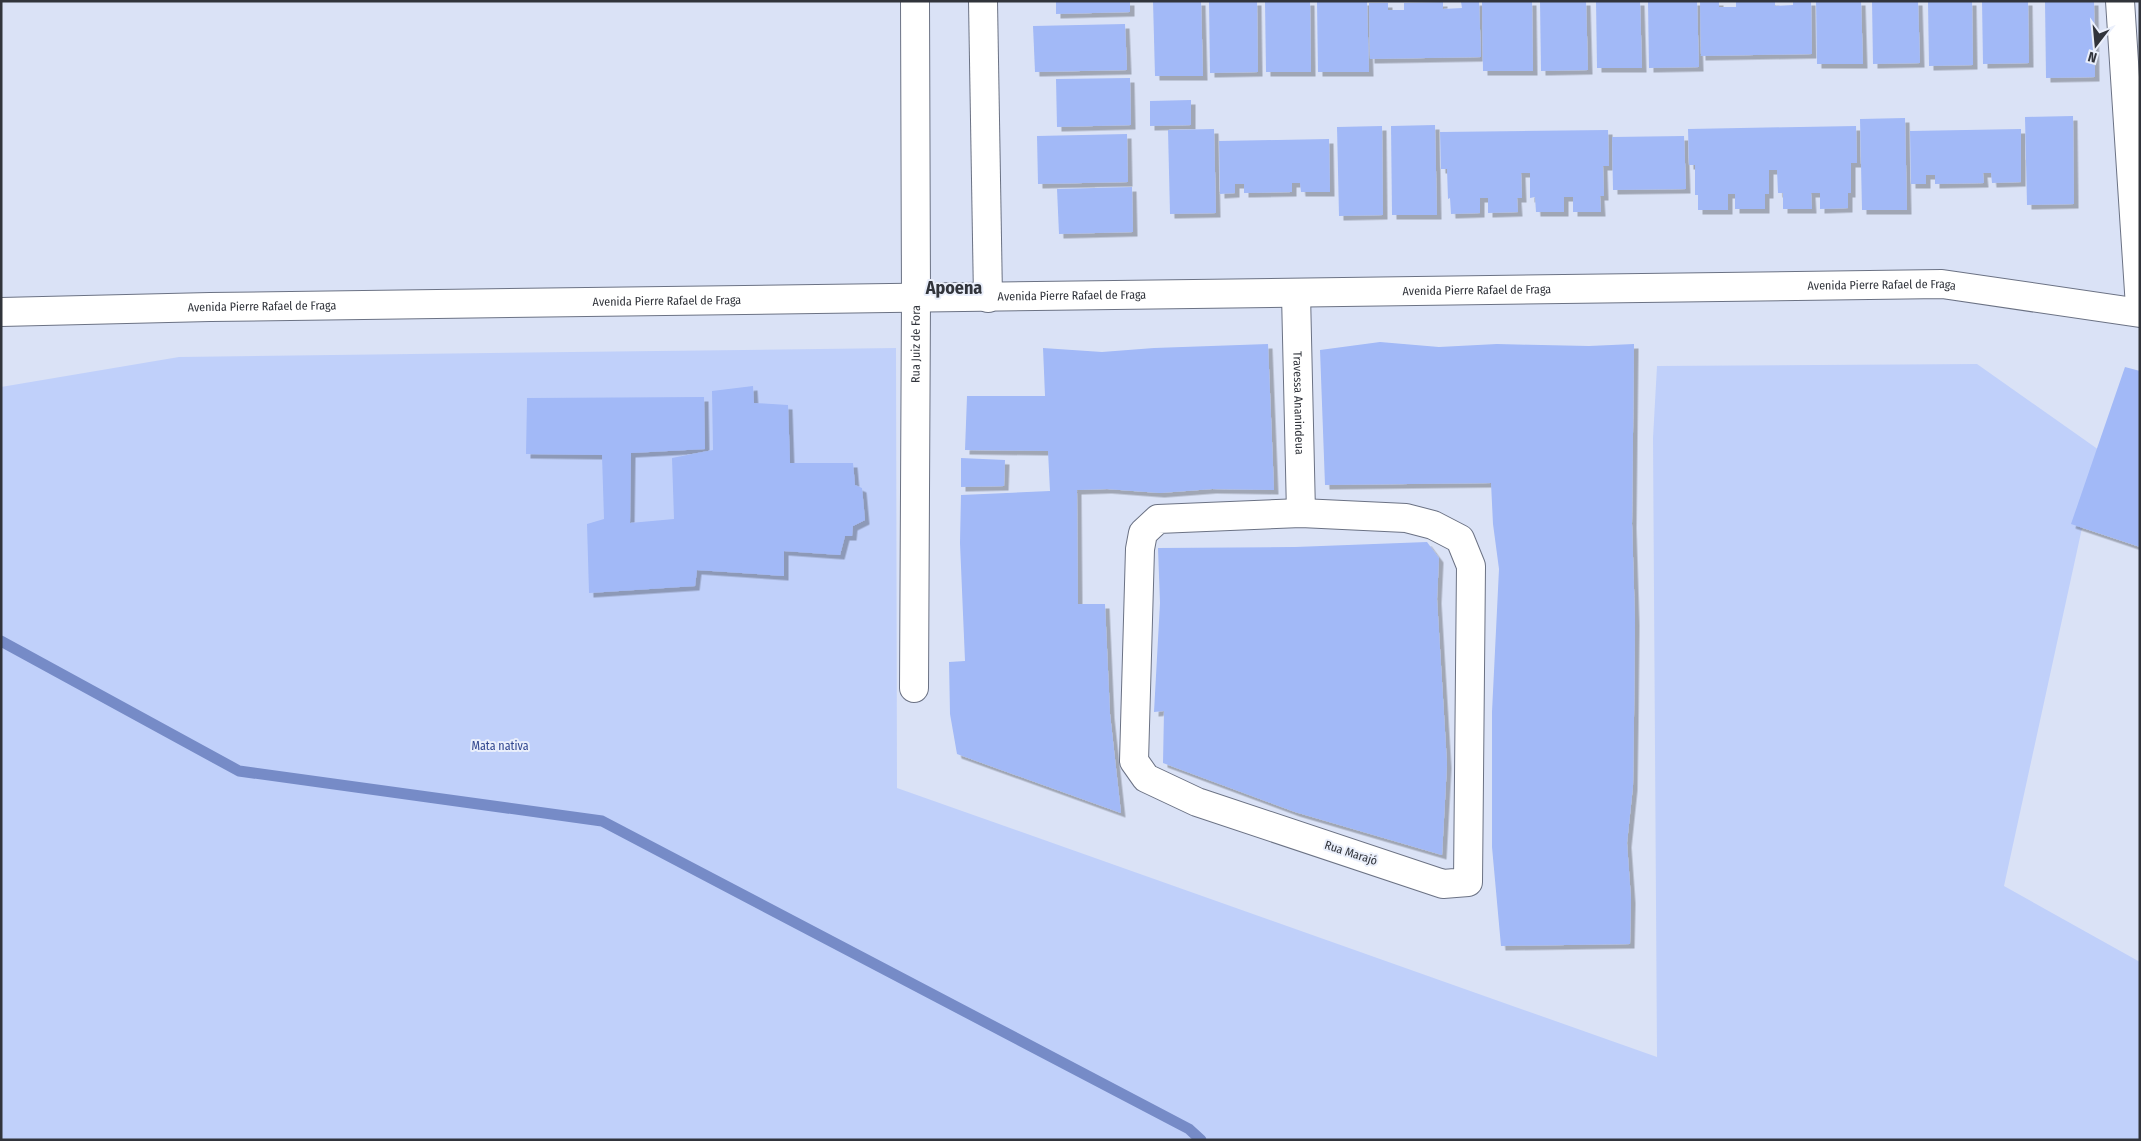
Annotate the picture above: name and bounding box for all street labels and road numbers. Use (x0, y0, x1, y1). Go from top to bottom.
street label: Avenida Pierre Rafael de Fraga (1807, 277, 1957, 293)
street label: Avenida Pierre Rafael de Fraga (1402, 282, 1551, 298)
street label: Avenida Pierre Rafael de Fraga (997, 288, 1146, 304)
street label: Avenida Pierre Rafael de Fraga (592, 293, 741, 309)
street label: Avenida Pierre Rafael de Fraga (187, 298, 336, 315)
street label: Rua Juiz de Fora (909, 305, 923, 383)
street label: Travessa Ananindeua (1290, 351, 1307, 455)
street label: Rua Marajó (1323, 838, 1379, 868)

